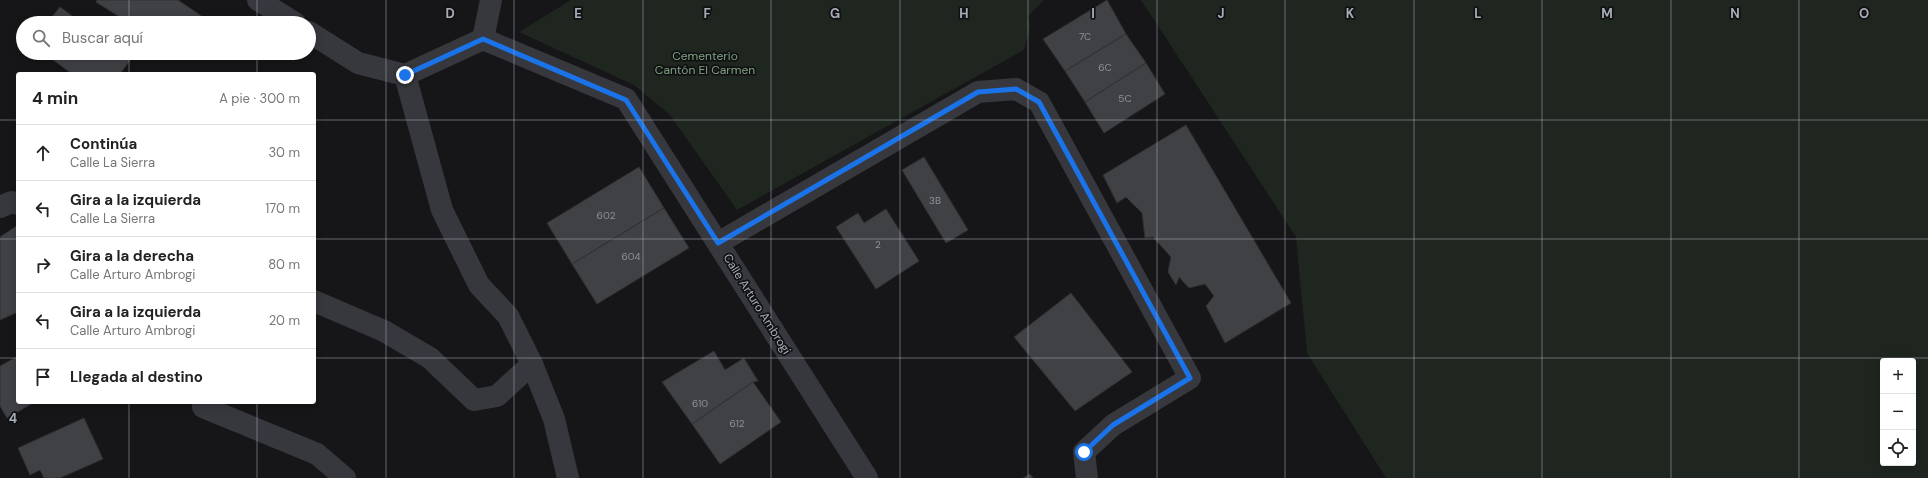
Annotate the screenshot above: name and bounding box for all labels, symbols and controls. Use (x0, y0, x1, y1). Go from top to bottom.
text: D (445, 5, 455, 22)
text: E (574, 5, 582, 22)
text: F (703, 5, 711, 22)
text: G (830, 5, 840, 22)
text: H (959, 5, 969, 22)
text: I (1091, 5, 1095, 22)
text: J (1217, 5, 1225, 22)
text: K (1346, 5, 1355, 22)
text: L (1474, 5, 1482, 22)
text: M (1601, 5, 1613, 22)
text: N (1730, 5, 1740, 22)
text: O (1859, 5, 1869, 22)
search box (16, 16, 316, 60)
icon: search (30, 27, 52, 49)
text: Buscar aquí (62, 28, 143, 48)
house number: 7C (1079, 30, 1091, 43)
park label: Cementerio Cantón El Carmen (655, 48, 755, 78)
house number: 6C (1098, 61, 1112, 74)
route end (396, 66, 414, 84)
text: 4 min (32, 87, 78, 109)
text: A pie · 300 m (219, 90, 300, 107)
house number: 5C (1118, 92, 1132, 105)
text: Continúa (70, 134, 137, 154)
icon: ahead (32, 142, 54, 164)
text: 30 m (268, 144, 300, 161)
text: Calle La Sierra (70, 154, 155, 171)
text: Gira a la izquierda (70, 190, 201, 210)
house number: 3B (929, 194, 941, 207)
icon: left (32, 198, 54, 220)
text: 170 m (265, 200, 300, 217)
house number: 602 (597, 209, 616, 222)
text: Calle La Sierra (70, 210, 155, 227)
house number: 2 (875, 238, 881, 251)
text: Gira a la derecha (70, 246, 194, 266)
house number: 604 (621, 250, 641, 263)
street label: Calle Arturo Ambrogi (720, 251, 795, 357)
icon: right (32, 254, 54, 276)
text: 80 m (268, 256, 300, 273)
text: Calle Arturo Ambrogi (70, 266, 195, 283)
text: Gira a la izquierda (70, 302, 201, 322)
icon: left (32, 310, 54, 332)
text: 20 m (269, 312, 300, 329)
text: Calle Arturo Ambrogi (70, 322, 195, 339)
map controls (1880, 358, 1916, 466)
button: + (1880, 358, 1916, 394)
icon: arrive (32, 366, 54, 388)
text: Llegada al destino (70, 367, 203, 387)
button: − (1880, 394, 1916, 430)
house number: 610 (692, 397, 708, 410)
text: 4 (9, 410, 17, 427)
house number: 612 (729, 417, 745, 430)
button: locate (1880, 430, 1916, 466)
route start (1075, 443, 1093, 461)

